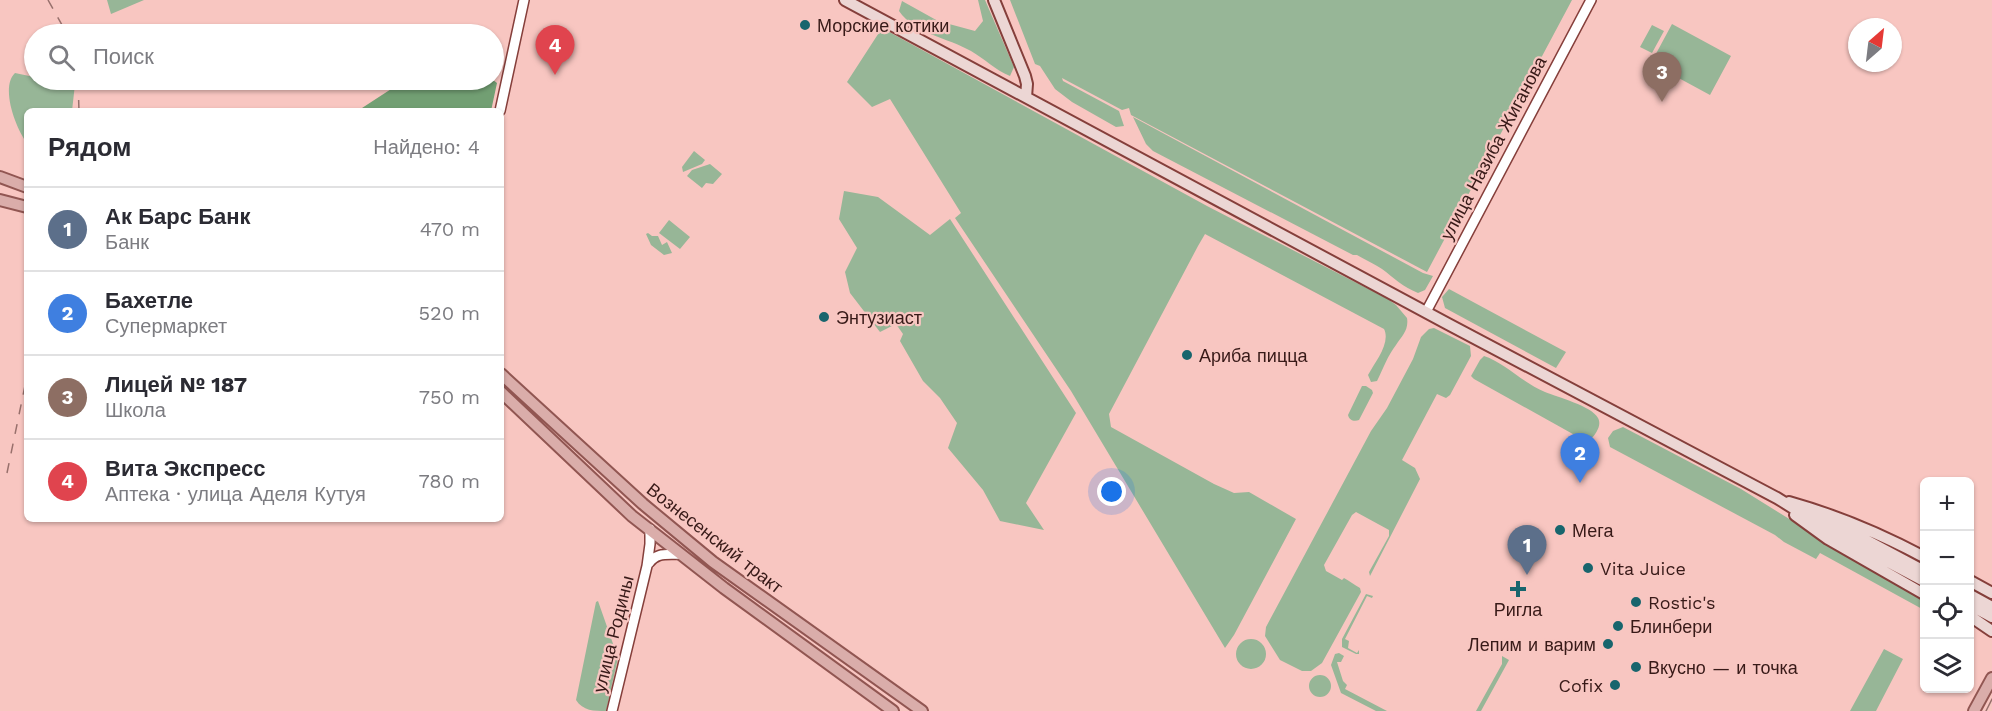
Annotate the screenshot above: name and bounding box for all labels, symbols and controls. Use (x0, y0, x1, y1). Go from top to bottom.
place label: Морские котики (817, 15, 949, 36)
marker: Морские котики (798, 18, 812, 32)
north arrow (1848, 18, 1902, 72)
search box (24, 24, 504, 90)
pin: 4 (536, 26, 574, 75)
icon: search (45, 41, 78, 74)
text: Поиск (93, 44, 154, 69)
street label: улица Назиба Жиганова (1436, 52, 1551, 243)
pin: 3 (1642, 52, 1682, 102)
text: Рядом (48, 132, 131, 162)
text: Найдено: 4 (373, 135, 480, 159)
text: Ак Барс Банк (105, 204, 251, 229)
text: 1 (63, 217, 72, 241)
text: 470 m (420, 217, 480, 241)
text: Банк (105, 230, 149, 254)
text: Бахетле (105, 288, 193, 313)
text: 2 (62, 301, 73, 325)
text: 520 m (418, 301, 480, 325)
place label: Энтузиаст (836, 307, 922, 328)
marker: Энтузиаст (817, 310, 831, 324)
text: Супермаркет (105, 314, 227, 338)
place label: Ариба пицца (1199, 345, 1309, 366)
marker: Ариба пицца (1180, 348, 1194, 362)
text: Лицей № 187 (105, 372, 247, 397)
text: 3 (62, 385, 73, 409)
text: 750 m (419, 385, 480, 409)
text: Школа (105, 398, 166, 422)
pin: 2 (1560, 434, 1600, 483)
text: Вита Экспресс (105, 456, 265, 481)
text: 4 (61, 469, 74, 493)
text: 780 m (419, 469, 480, 493)
your location (1097, 477, 1126, 506)
map controls (1920, 477, 1974, 693)
button: + (1920, 477, 1974, 531)
street label: Вознесенский тракт (643, 478, 787, 598)
text: Аптека · улица Аделя Кутуя (105, 482, 366, 506)
place label: Мега (1572, 520, 1614, 541)
marker: Мега (1553, 523, 1567, 537)
pin: 1 (1508, 526, 1546, 575)
button: − (1920, 531, 1974, 585)
place label: Vita Juice (1600, 558, 1686, 579)
marker: Vita Juice (1581, 561, 1595, 575)
street label: улица Родины (588, 573, 638, 695)
marker: Ригла (1511, 582, 1525, 596)
button: locate (1920, 585, 1974, 639)
place label: Rostic's (1648, 592, 1716, 613)
marker: Rostic's (1629, 595, 1643, 609)
place label: Ригла (1494, 599, 1543, 620)
place label: Блинбери (1630, 616, 1712, 637)
marker: Блинбери (1611, 619, 1625, 633)
place label: Лепим и варим (1468, 634, 1596, 655)
marker: Лепим и варим (1601, 637, 1615, 651)
button: layers (1920, 639, 1974, 693)
place label: Вкусно — и точка (1648, 657, 1799, 678)
marker: Вкусно — и точка (1629, 660, 1643, 674)
place label: Cofix (1559, 675, 1603, 696)
marker: Cofix (1608, 678, 1622, 692)

